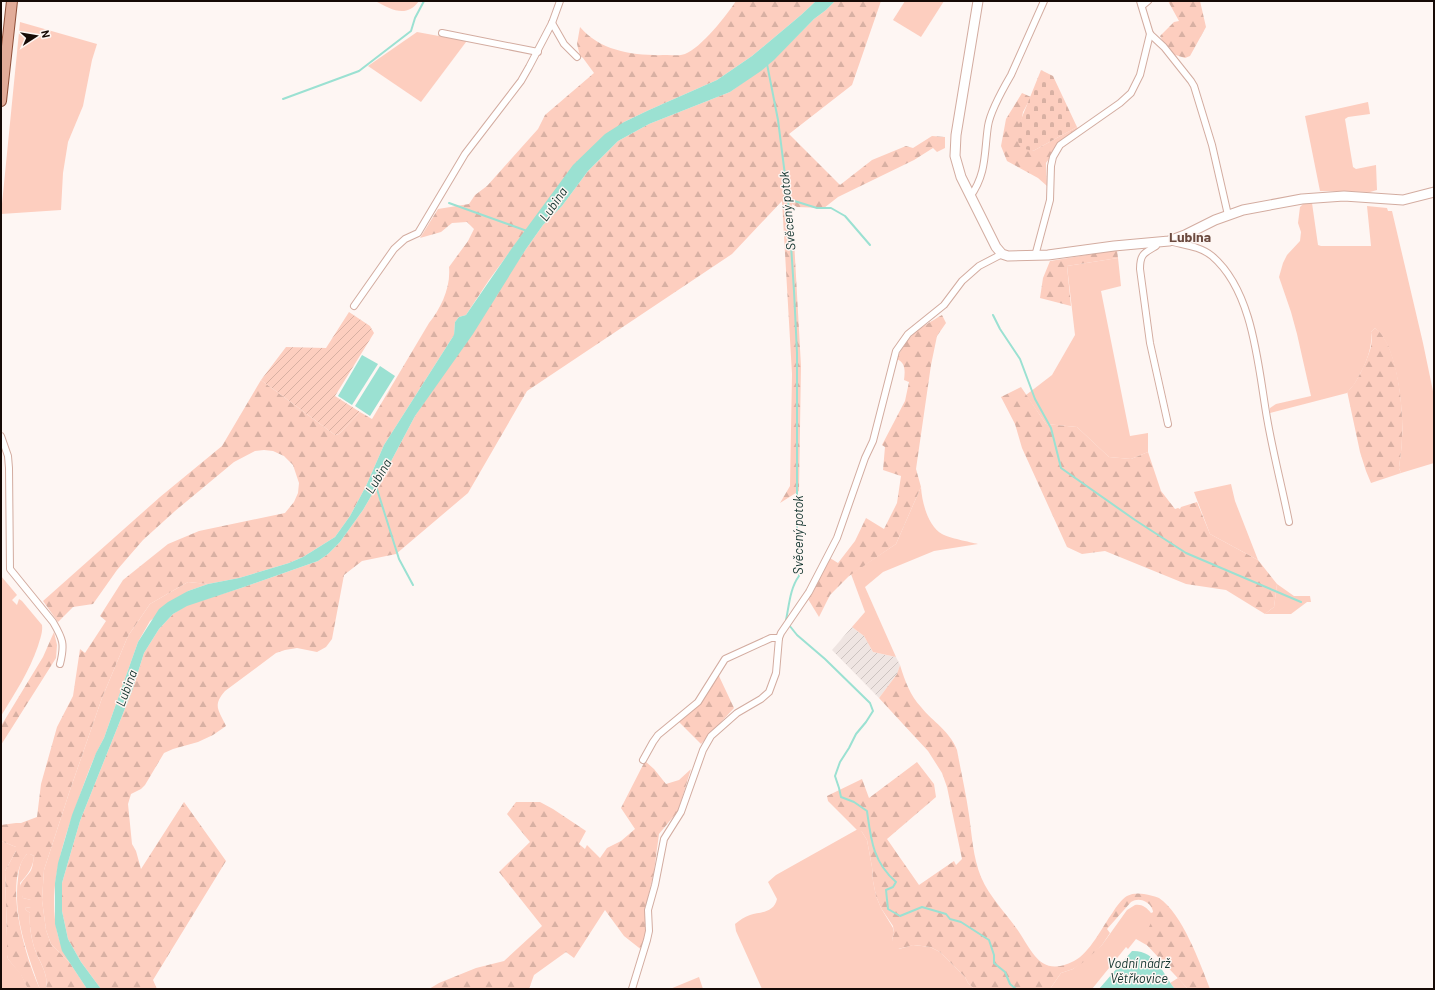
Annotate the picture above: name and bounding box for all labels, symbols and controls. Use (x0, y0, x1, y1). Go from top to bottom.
north arrow (16, 16, 56, 56)
text: N (39, 29, 53, 39)
water label: Svěcený potok (776, 170, 798, 251)
water label: Lubina (536, 184, 570, 224)
district label: Lubina (1169, 228, 1211, 245)
water label: Lubina (361, 456, 395, 496)
water label: Svěcený potok (790, 495, 806, 575)
water label: Lubina (112, 667, 140, 708)
water label: Vodní nádrž Větřkovice (1108, 955, 1171, 986)

